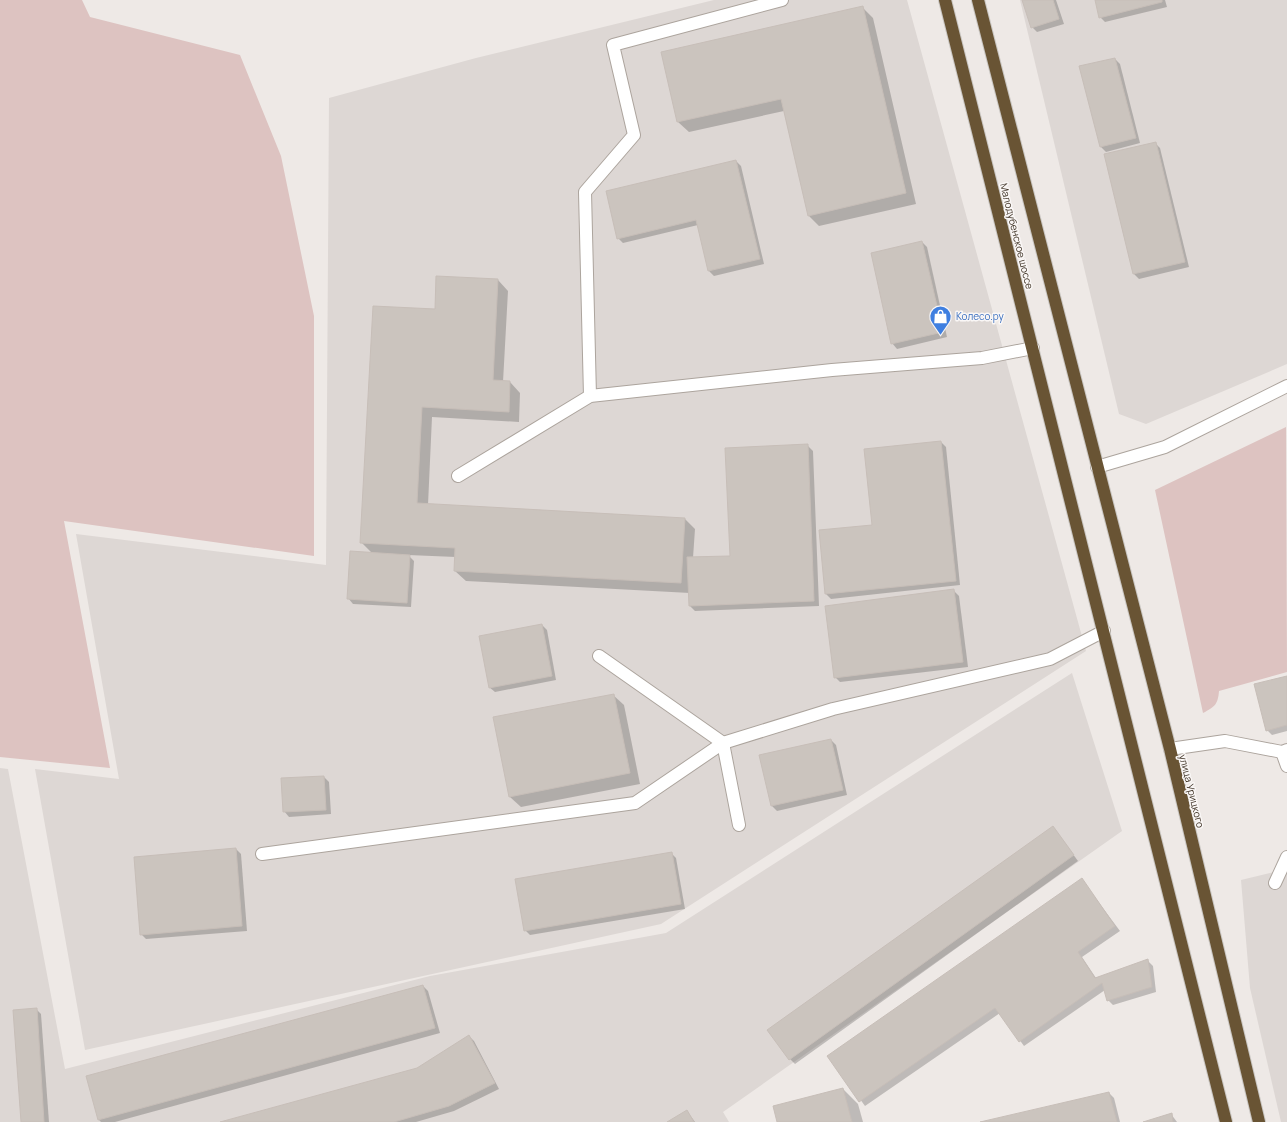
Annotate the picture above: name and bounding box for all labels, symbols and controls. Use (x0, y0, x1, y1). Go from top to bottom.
street label: Малодубенское шоссе (997, 181, 1037, 291)
shop icon: Колесо.ру (927, 303, 953, 336)
place label: Колесо.ру (956, 309, 1004, 323)
street label: улица Урицкого (1176, 753, 1208, 829)

